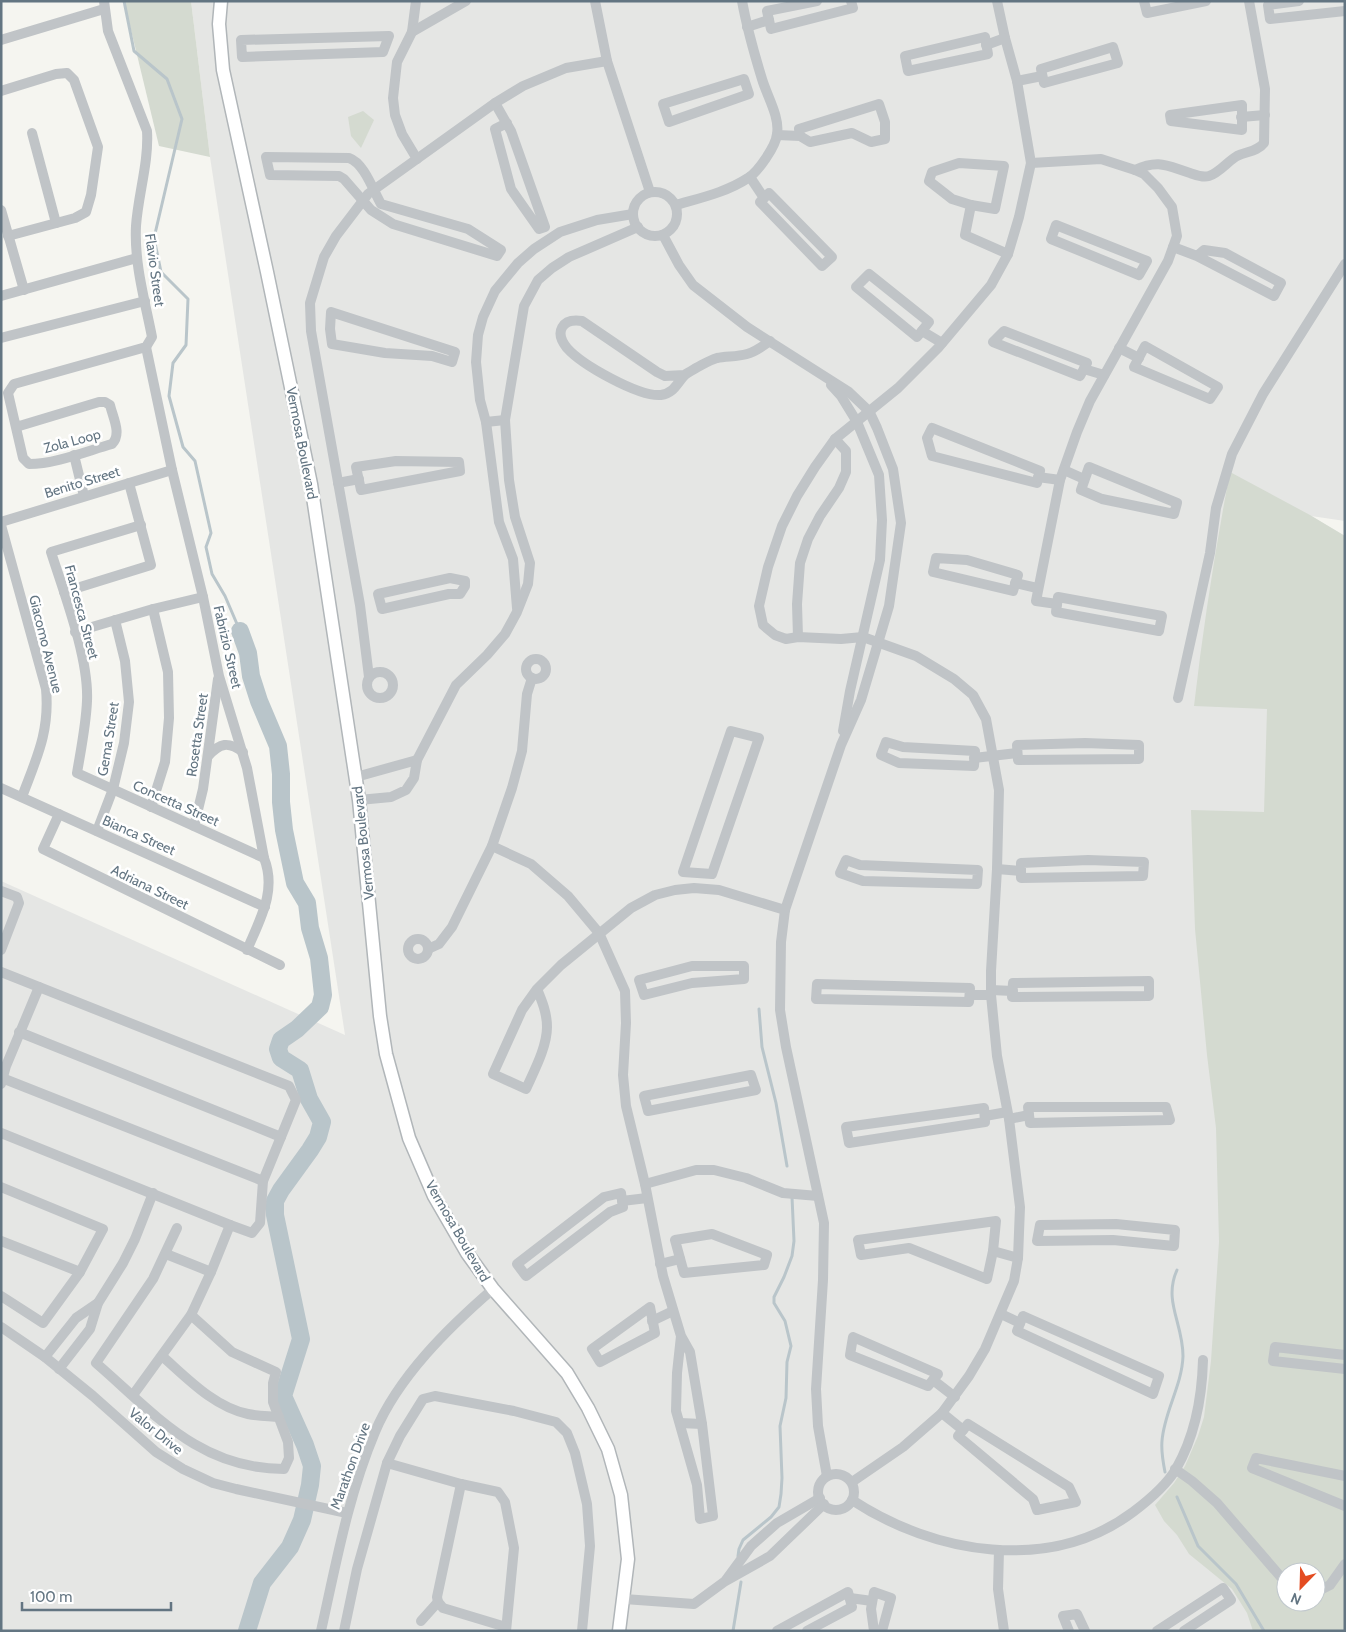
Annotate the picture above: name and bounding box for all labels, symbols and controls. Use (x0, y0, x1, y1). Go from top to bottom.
street label: Flavio Street (141, 232, 169, 308)
street label: Vermosa Boulevard (282, 385, 322, 501)
street label: Zola Loop (42, 425, 103, 457)
street label: Benito Street (42, 462, 122, 502)
street label: Francesca Street (61, 563, 103, 661)
street label: Giacomo Avenue (25, 593, 67, 695)
street label: Fabrizio Street (210, 604, 246, 691)
street label: Rosetta Street (182, 692, 212, 778)
street label: Gema Street (93, 700, 123, 777)
street label: Concetta Street (130, 776, 222, 830)
street label: Vermosa Boulevard (348, 785, 378, 901)
street label: Bianca Street (100, 811, 179, 859)
street label: Adriana Street (108, 860, 192, 914)
street label: Vermosa Boulevard (422, 1177, 494, 1285)
street label: Valor Drive (125, 1404, 187, 1458)
street label: Marathon Drive (326, 1420, 374, 1512)
north arrow (1276, 1562, 1326, 1612)
scale bar (22, 1580, 171, 1612)
text: 100 m (30, 1588, 72, 1606)
text: N (1288, 1589, 1304, 1609)

